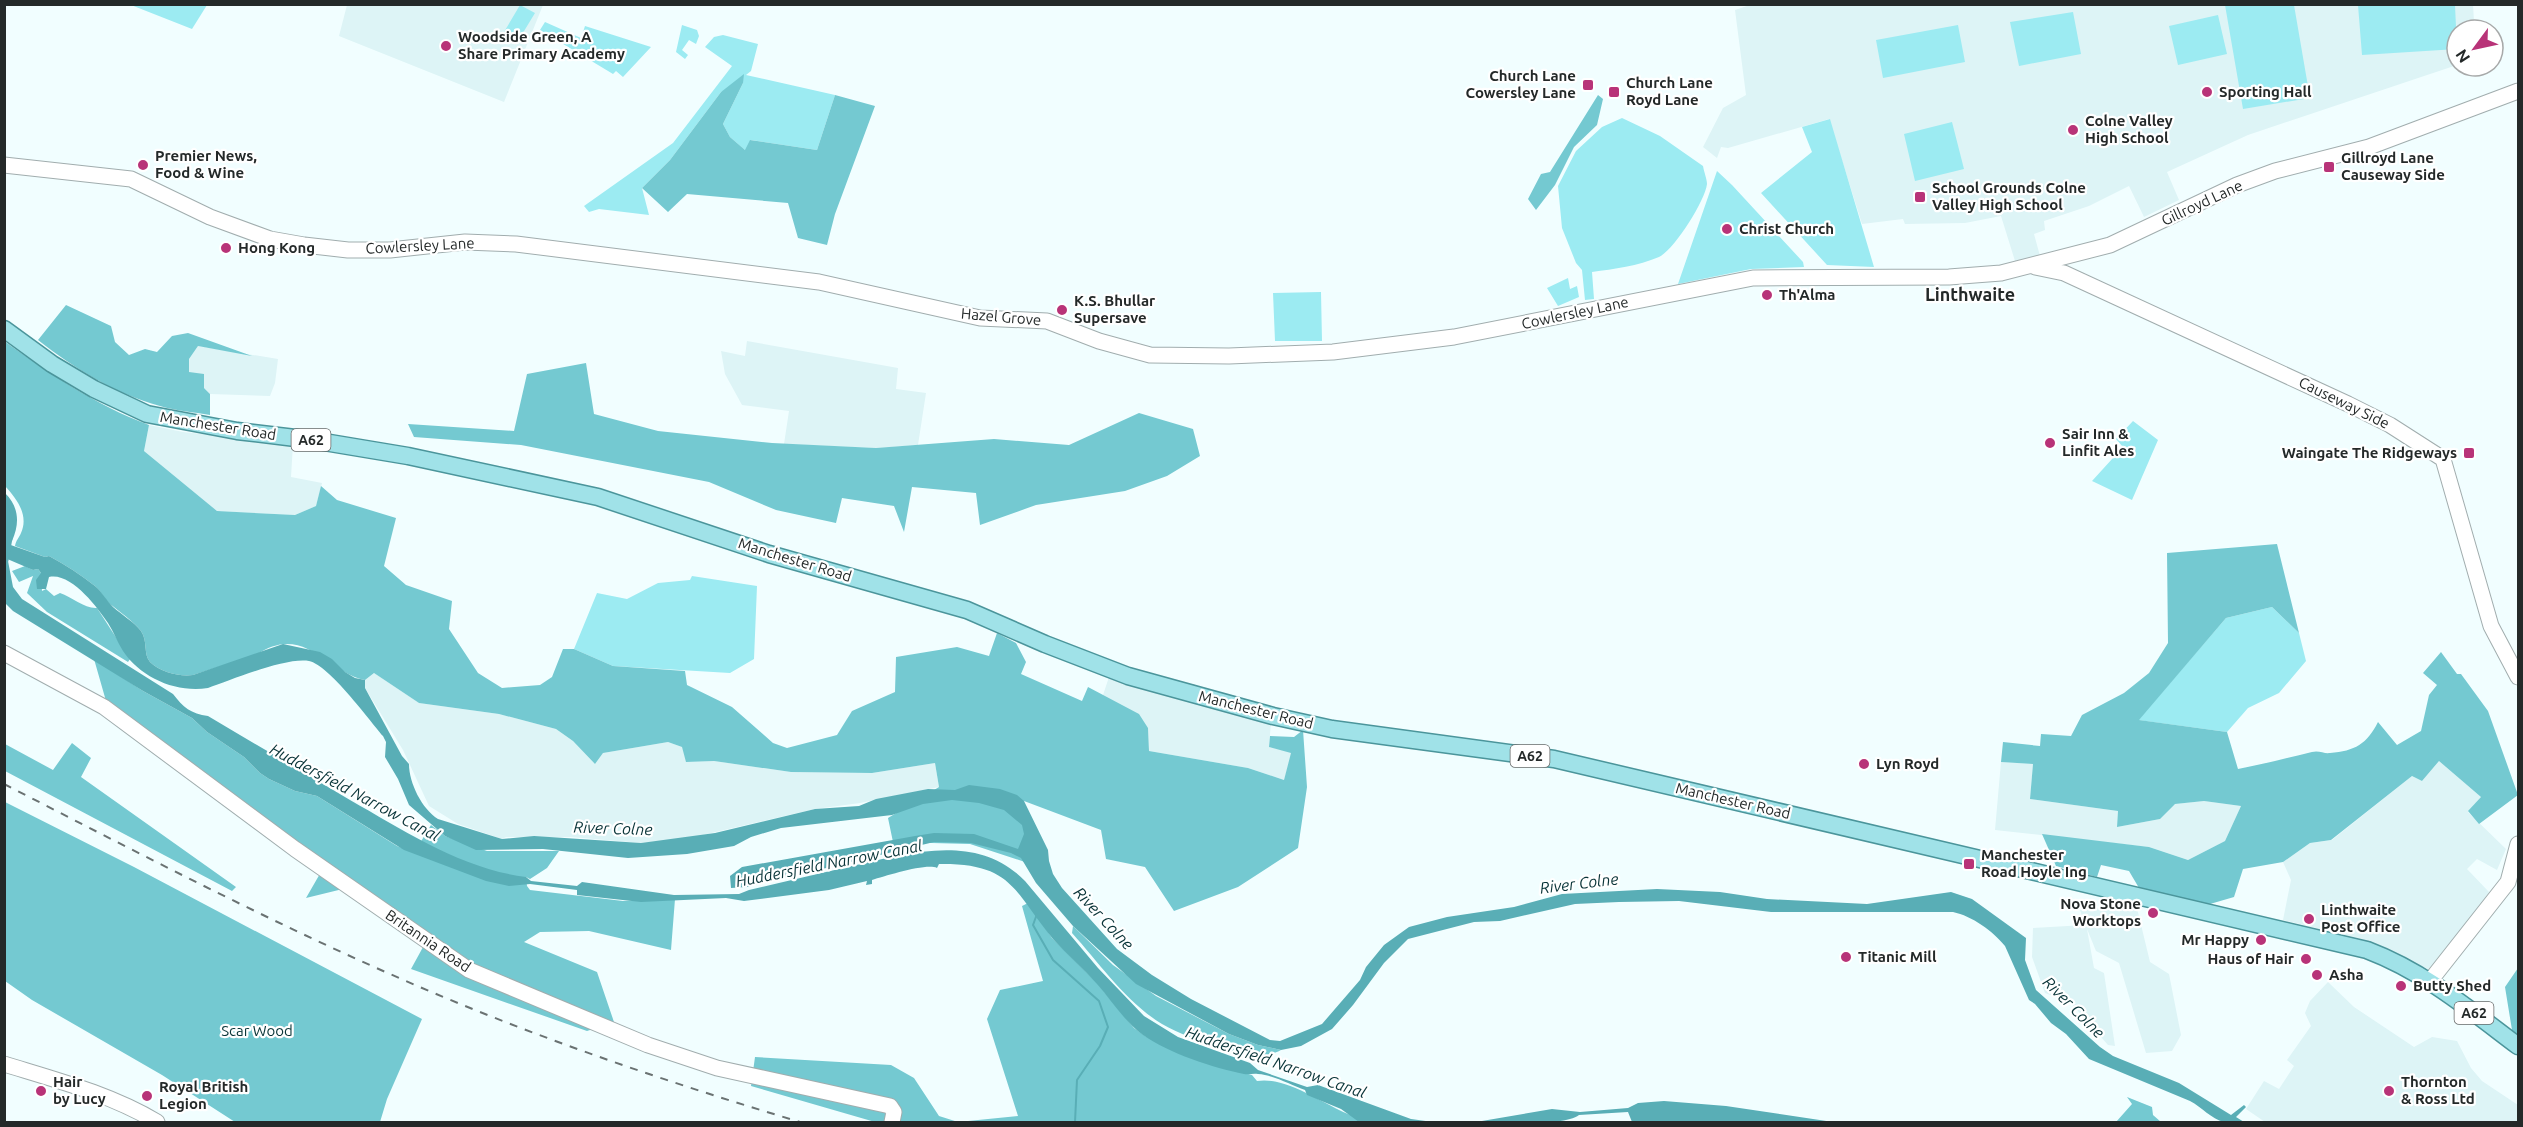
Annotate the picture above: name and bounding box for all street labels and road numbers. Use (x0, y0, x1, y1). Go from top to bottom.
street label: Gillroyd Lane (2159, 176, 2245, 229)
street label: Cowlersley Lane (365, 234, 475, 257)
street label: Cowlersley Lane (1520, 293, 1630, 332)
street label: Hazel Grove (960, 305, 1042, 328)
street label: Causeway Side (2296, 373, 2392, 432)
street label: Manchester Road (159, 408, 277, 443)
road number: A62 (292, 429, 330, 451)
street label: Manchester Road (736, 534, 854, 585)
street label: Manchester Road (1197, 687, 1315, 732)
road number: A62 (1510, 745, 1550, 767)
street label: Manchester Road (1674, 779, 1792, 822)
street label: Britannia Road (383, 906, 474, 975)
road number: A62 (2454, 1002, 2494, 1024)

